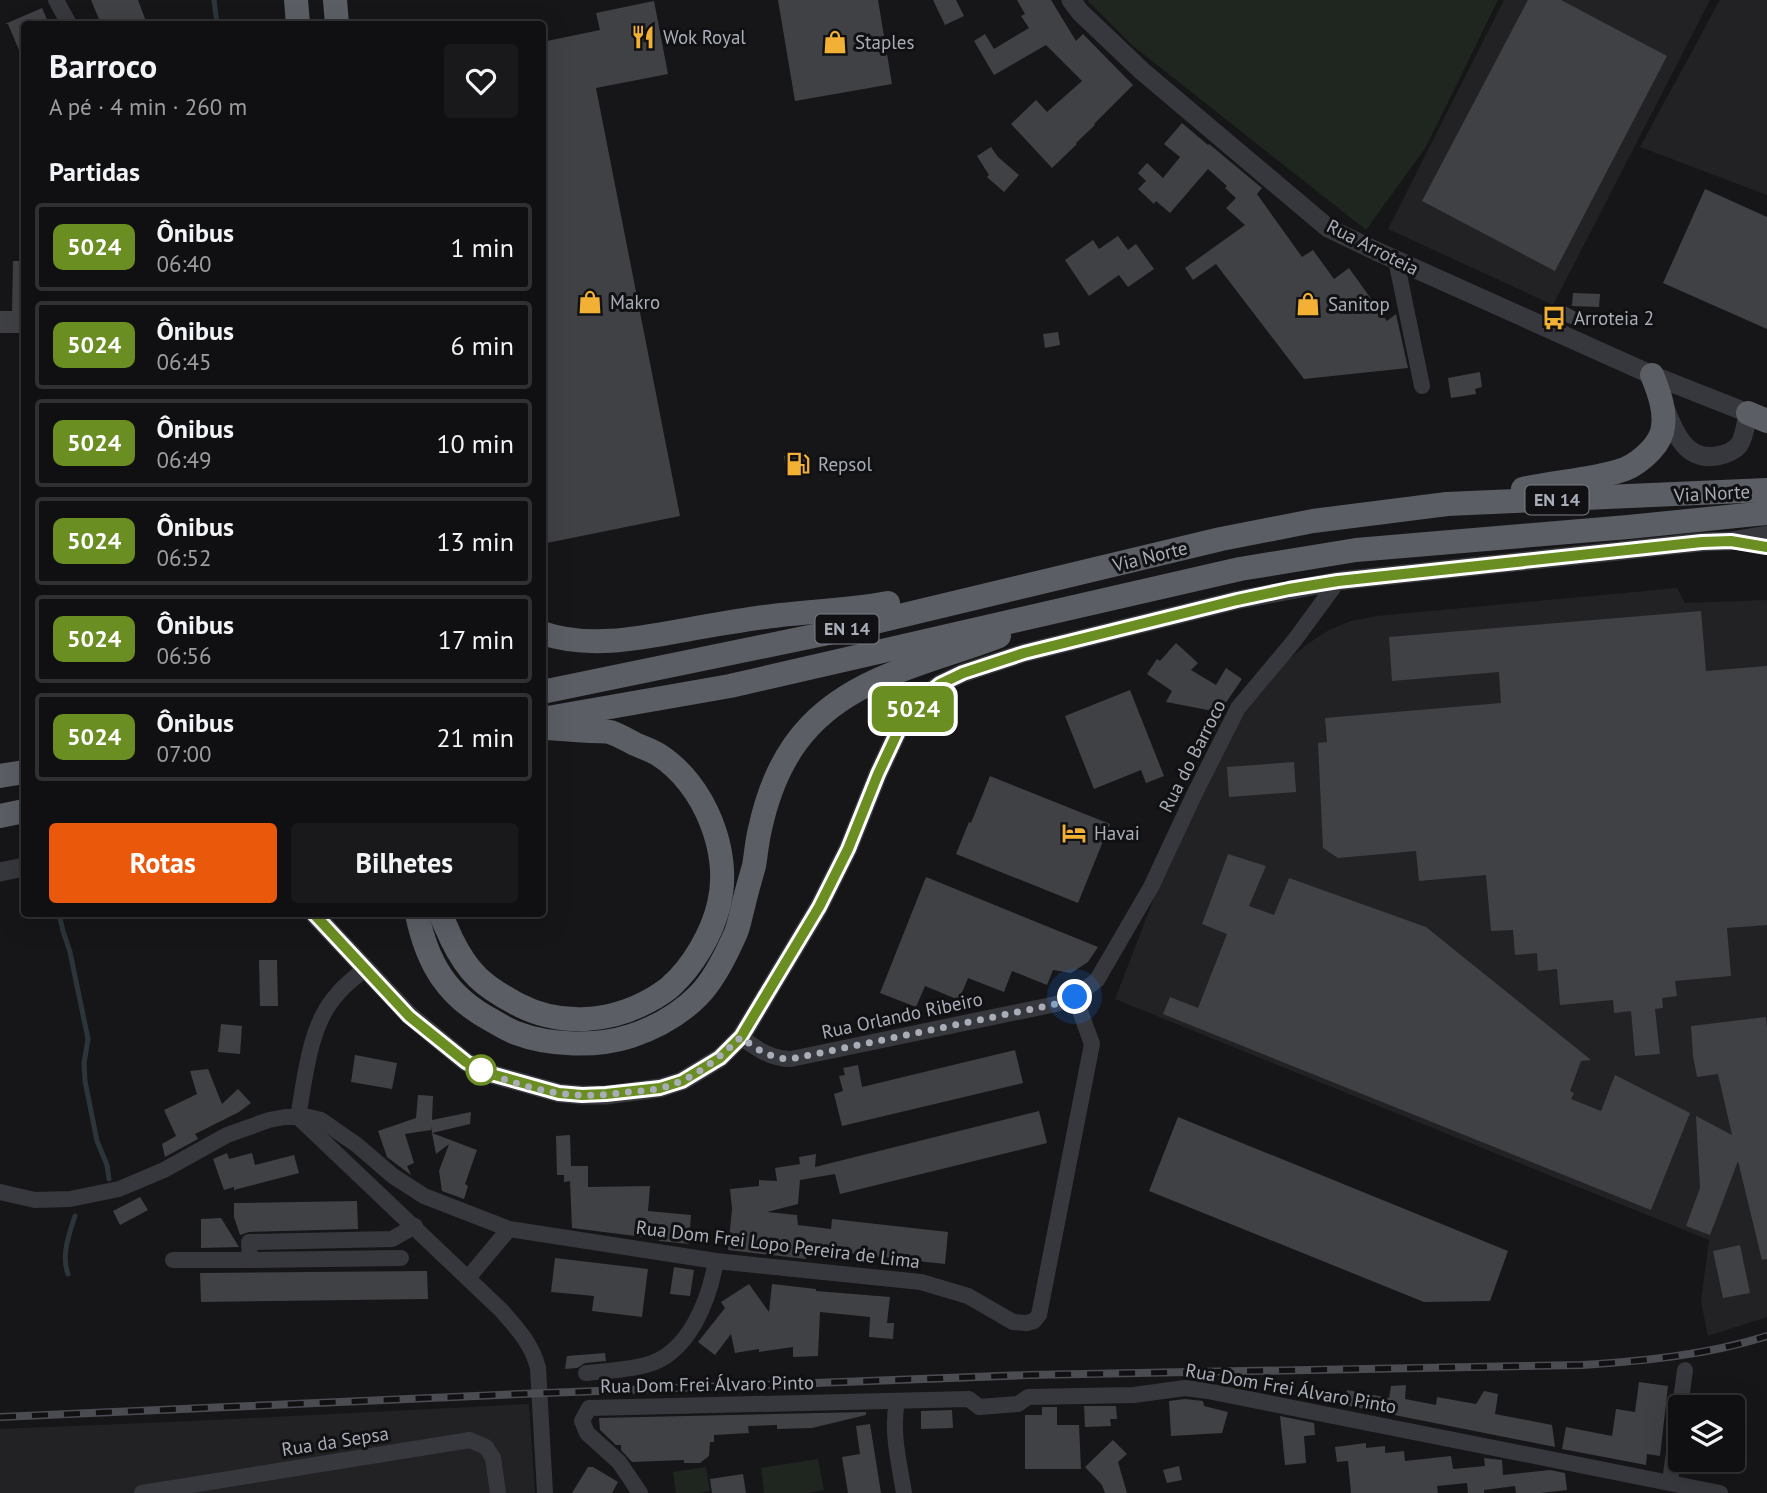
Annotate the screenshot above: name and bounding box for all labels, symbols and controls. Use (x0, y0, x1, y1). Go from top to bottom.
restaurant icon: Wok Royal (629, 23, 657, 51)
place label: Wok Royal (663, 25, 746, 49)
shop icon: Staples (821, 28, 849, 56)
place label: Staples (855, 30, 914, 54)
text: Barroco (49, 44, 157, 87)
button: heart (444, 44, 518, 118)
text: A pé · 4 min · 260 m (49, 92, 247, 121)
text: Partidas (49, 155, 140, 188)
street label: Rua Arroteia (1323, 214, 1423, 280)
text: Ônibus (156, 216, 234, 249)
text: 5024 (67, 231, 121, 262)
text: 1 min (451, 231, 514, 264)
text: 06:40 (156, 249, 212, 278)
shop icon: Makro (576, 288, 604, 316)
place label: Makro (610, 290, 660, 314)
shop icon: Sanitop (1294, 290, 1322, 318)
place label: Sanitop (1328, 292, 1390, 316)
bus stop icon: Arroteia 2 (1540, 304, 1568, 332)
place label: Arroteia 2 (1574, 306, 1654, 330)
text: Ônibus (156, 314, 234, 347)
text: 5024 (67, 329, 121, 360)
text: 6 min (451, 329, 514, 362)
text: 06:45 (156, 347, 212, 376)
text: Ônibus (156, 412, 234, 445)
text: 5024 (67, 427, 121, 458)
text: 10 min (436, 427, 514, 460)
text: 06:49 (156, 445, 212, 474)
fuel station icon: Repsol (784, 450, 812, 478)
place label: Repsol (818, 452, 873, 476)
street label: Via Norte (1672, 479, 1751, 507)
road number: EN 14 (1526, 486, 1588, 514)
text: Ônibus (156, 510, 234, 543)
text: 5024 (67, 525, 121, 556)
text: 13 min (436, 525, 514, 558)
street label: Via Norte (1109, 535, 1190, 577)
text: 06:52 (156, 543, 212, 572)
text: Ônibus (156, 608, 234, 641)
road number: EN 14 (816, 614, 878, 644)
text: 5024 (67, 623, 121, 654)
text: 17 min (438, 623, 514, 656)
text: 06:56 (156, 641, 212, 670)
line badge: 5024 (864, 686, 962, 732)
text: 5024 (886, 693, 940, 724)
street label: Rua do Barroco (1153, 696, 1231, 816)
text: Ônibus (156, 706, 234, 739)
text: 5024 (67, 721, 121, 752)
text: 21 min (436, 721, 514, 754)
text: 07:00 (156, 739, 212, 768)
hotel icon: Havai (1060, 819, 1088, 847)
place label: Havai (1094, 821, 1140, 845)
button: Rotas (49, 823, 277, 903)
button: Bilhetes (291, 823, 518, 903)
your location (1057, 979, 1092, 1014)
street label: Rua Orlando Ribeiro (819, 986, 985, 1044)
unlabelled marker (466, 1055, 496, 1085)
street label: Rua Dom Frei Lopo Pereira de Lima (635, 1215, 921, 1273)
street label: Rua Dom Frei Álvaro Pinto (1184, 1358, 1398, 1418)
street label: Rua Dom Frei Álvaro Pinto (600, 1370, 814, 1398)
map controls (1668, 1395, 1745, 1472)
button: layers (1668, 1395, 1745, 1472)
street label: Rua da Sepsa (280, 1421, 390, 1461)

